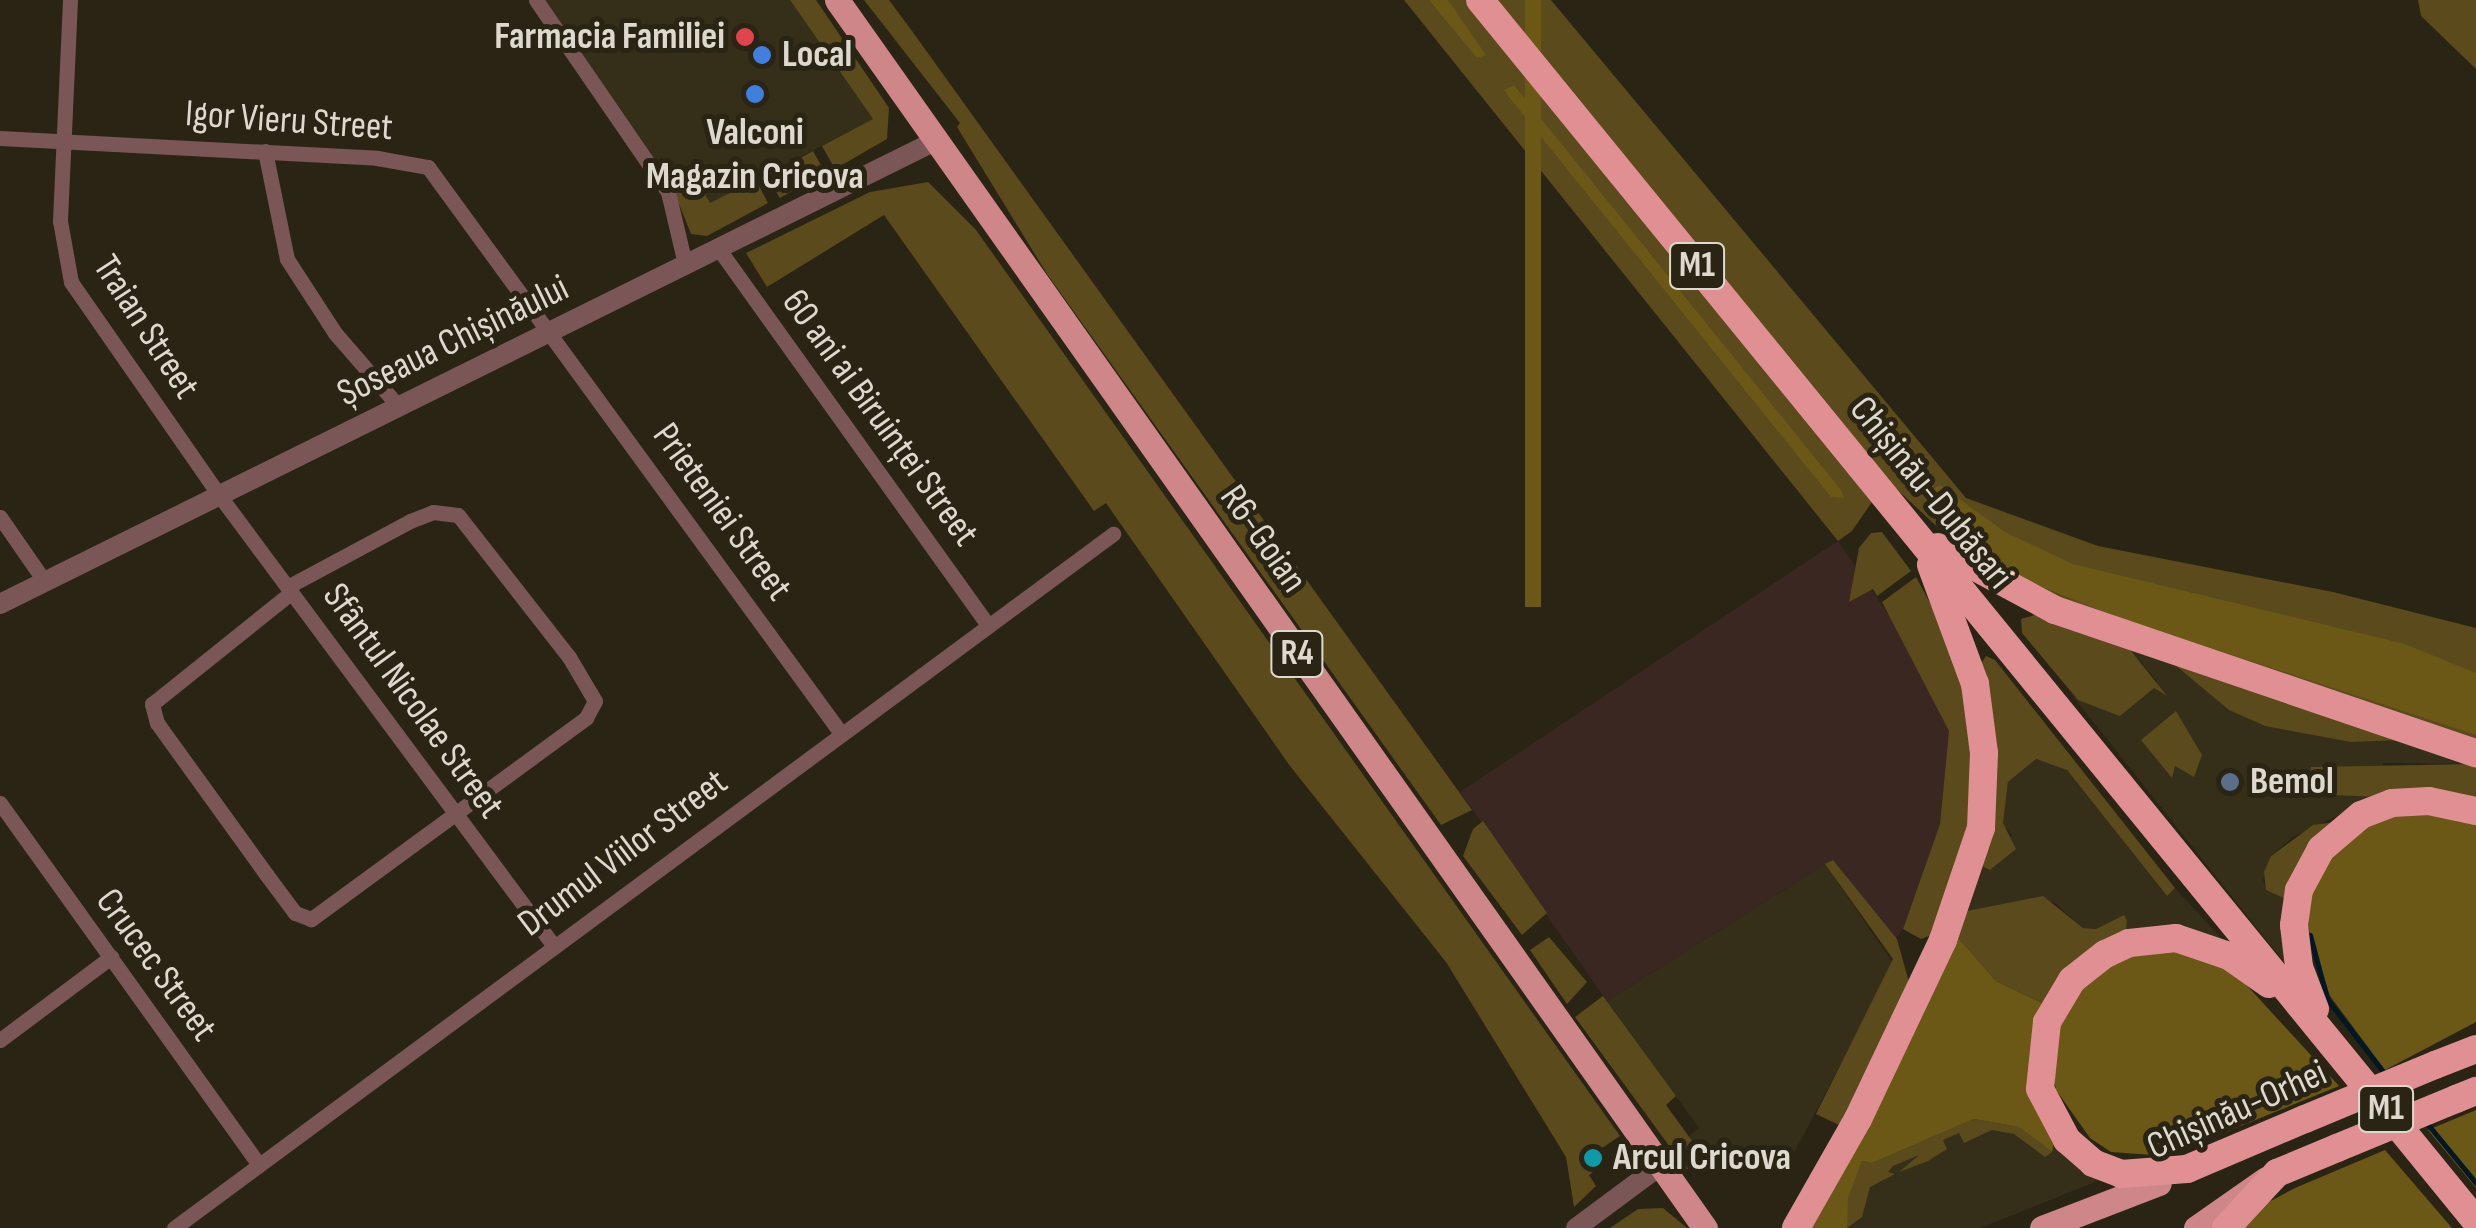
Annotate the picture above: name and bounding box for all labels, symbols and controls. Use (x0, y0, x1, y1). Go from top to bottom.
place label: Farmacia Familiei (494, 14, 725, 60)
marker: Farmacia Familiei (734, 26, 756, 48)
place label: Local (782, 32, 852, 78)
marker: Local (751, 44, 773, 66)
marker: Valconi Magazin Cricova (744, 83, 766, 105)
street label: Igor Vieru Street (184, 91, 394, 151)
place label: Valconi Magazin Cricova (646, 110, 864, 200)
road number: M1 (1667, 236, 1727, 296)
street label: Traian Street (83, 247, 209, 407)
street label: Șoseaua Chișinăului (330, 265, 576, 417)
street label: 60 ani ai Biruinței Street (772, 281, 988, 555)
street label: Chișinău-Dubăsari (1840, 388, 2022, 598)
street label: Prieteniei Street (643, 415, 801, 609)
street label: R6-Goian (1210, 477, 1316, 601)
street label: Sfântul Nicolae Street (313, 575, 513, 827)
road number: R4 (1270, 624, 1324, 684)
place label: Bemol (2250, 759, 2334, 805)
street label: Drumul Viilor Street (509, 760, 737, 946)
marker: Bemol (2219, 771, 2241, 793)
street label: Crucec Street (86, 880, 226, 1050)
street label: Chișinău-Orhei (2140, 1050, 2334, 1170)
road number: M1 (2356, 1079, 2416, 1139)
place label: Arcul Cricova (1613, 1135, 1791, 1181)
marker: Arcul Cricova (1582, 1147, 1604, 1169)

